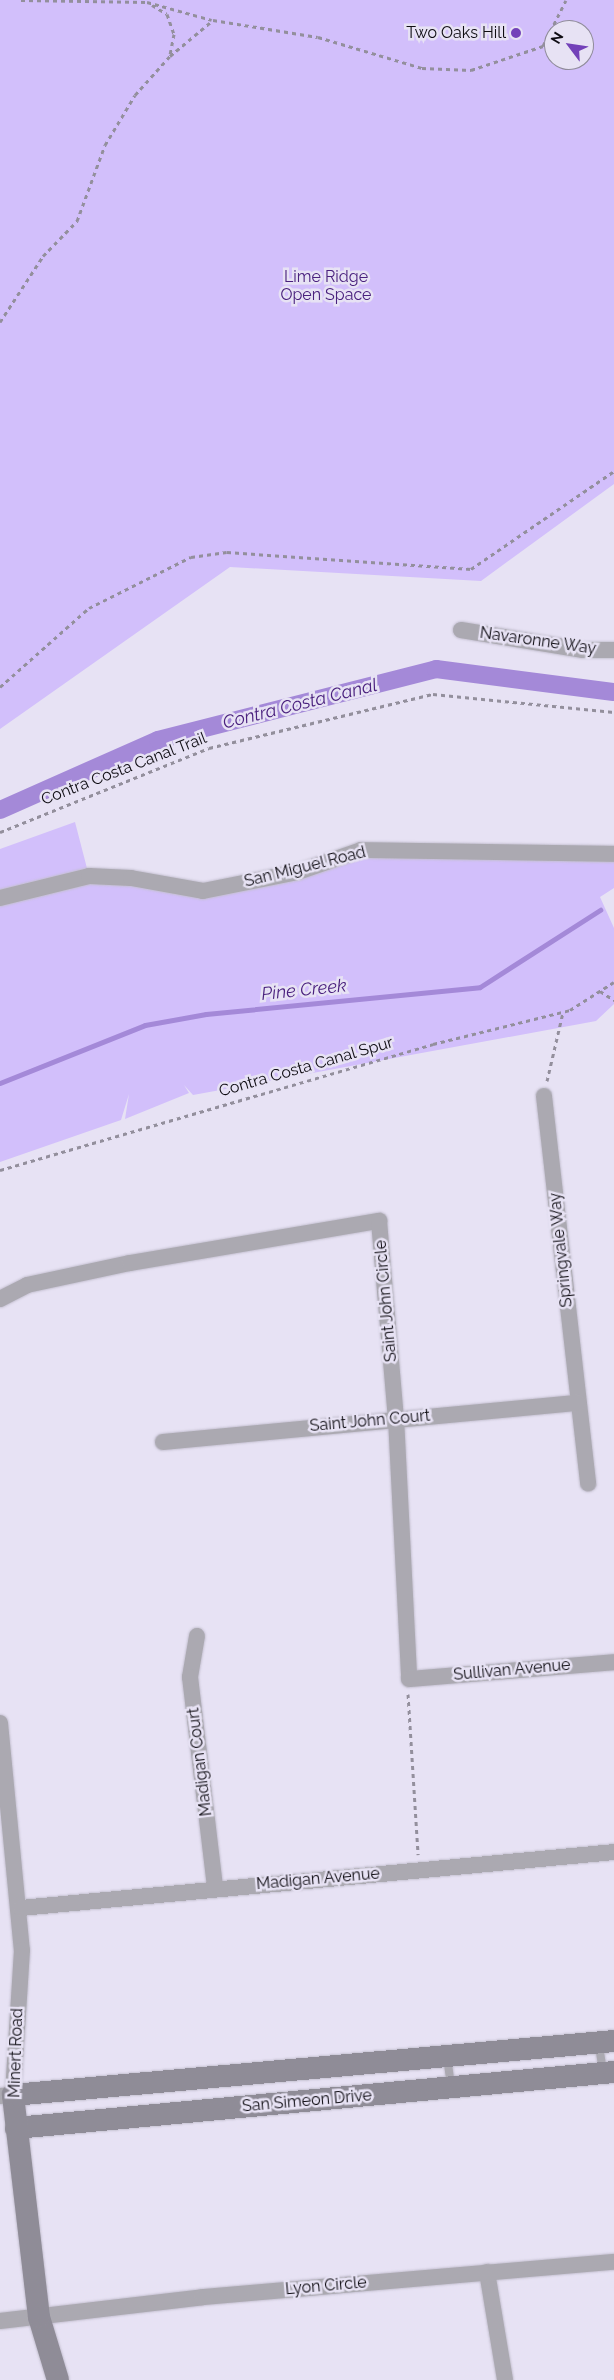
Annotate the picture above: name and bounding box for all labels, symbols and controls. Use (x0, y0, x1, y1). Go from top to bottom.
north arrow (544, 20, 594, 70)
place label: Two Oaks Hill (406, 23, 506, 43)
marker: Two Oaks Hill (510, 27, 522, 39)
text: N (547, 29, 567, 46)
park label: Lime Ridge Open Space (280, 267, 372, 305)
street label: Navaronne Way (478, 623, 598, 659)
water label: Contra Costa Canal (220, 674, 380, 734)
street label: Contra Costa Canal Trail (38, 728, 210, 810)
street label: San Miguel Road (242, 843, 368, 891)
water label: Pine Creek (260, 975, 348, 1005)
street label: Contra Costa Canal Spur (216, 1033, 396, 1101)
street label: Springvale Way (545, 1191, 577, 1309)
street label: Saint John Circle (371, 1239, 401, 1363)
street label: Saint John Court (309, 1406, 431, 1436)
street label: Sullivan Avenue (452, 1655, 572, 1685)
street label: Madigan Court (184, 1707, 216, 1817)
street label: Madigan Avenue (255, 1864, 381, 1894)
street label: Minert Road (5, 2008, 27, 2098)
street label: San Simeon Drive (241, 2086, 373, 2116)
street label: Lyon Circle (284, 2273, 368, 2299)

